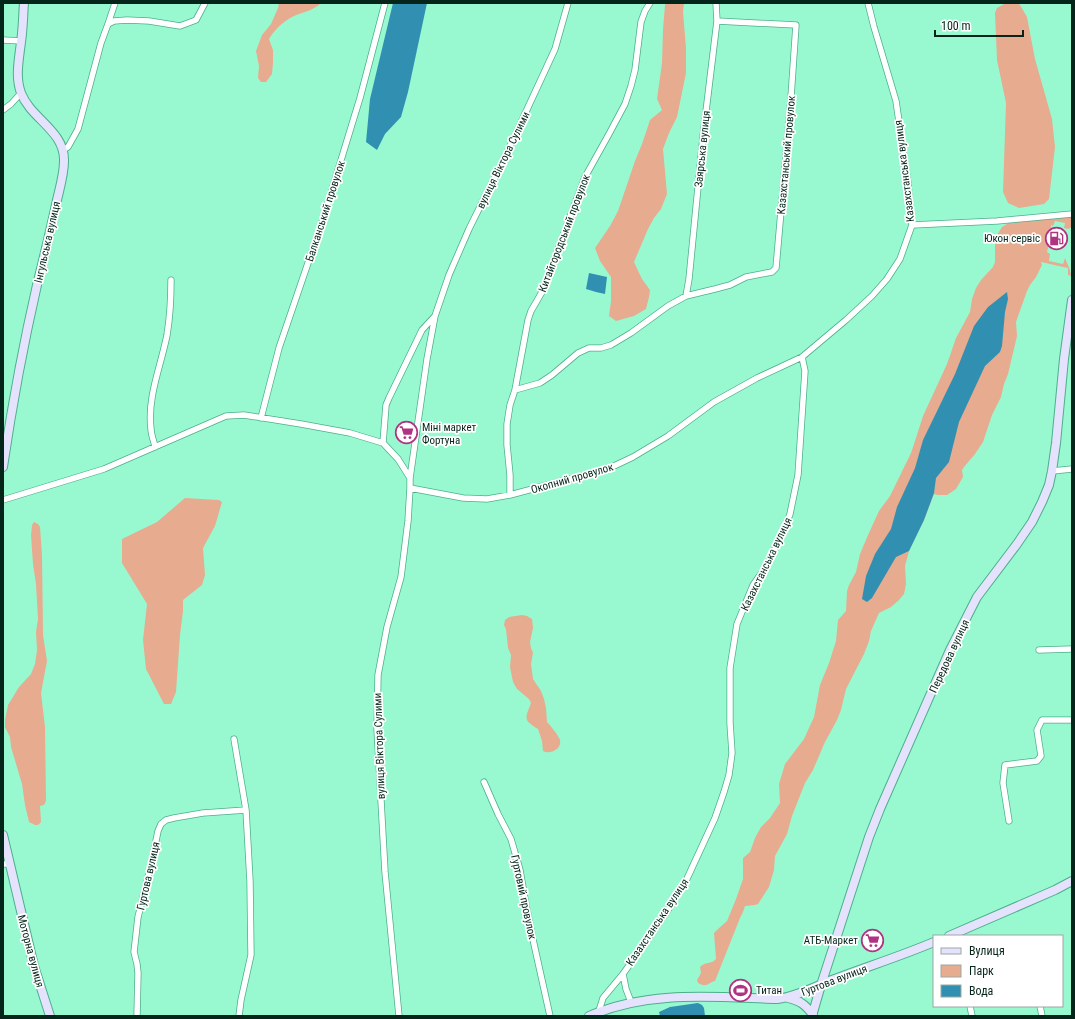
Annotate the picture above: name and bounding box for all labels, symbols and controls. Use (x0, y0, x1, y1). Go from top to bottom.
scale bar (935, 12, 1023, 38)
text: 100 m (941, 19, 971, 33)
street label: Казахстанський провулок (775, 94, 798, 215)
street label: вулиця Віктора Сулими (474, 110, 533, 211)
street label: Заярська вулиця (692, 110, 713, 188)
street label: Казахстанська вулиця (892, 119, 917, 223)
street label: Балканський провулок (303, 158, 348, 263)
street label: Китайгородський провулок (536, 172, 593, 294)
street label: Інгульська вулиця (32, 200, 63, 284)
fuel station icon: Юкон сервіс (1043, 225, 1069, 251)
place label: Юкон сервіс (984, 232, 1040, 245)
supermarket icon: Міні маркет Фортуна (393, 420, 419, 446)
place label: Міні маркет Фортуна (422, 421, 477, 447)
street label: Окопний провулок (529, 460, 615, 496)
street label: Казахстанська вулиця (738, 515, 795, 613)
street label: Передова вулиця (927, 617, 972, 695)
street label: вулиця Віктора Сулими (371, 693, 388, 799)
street label: Гуртова вулиця (134, 841, 163, 912)
street label: Гуртовий провулок (508, 854, 539, 941)
street label: Казахстанська вулиця (623, 876, 691, 968)
street label: Моторна вулиця (15, 913, 46, 989)
supermarket icon: АТБ-Маркет (860, 927, 886, 953)
place label: АТБ-Маркет (804, 934, 858, 947)
legend (933, 935, 1063, 1007)
text: Вулиця (969, 944, 1005, 958)
street label: Гуртова вулиця (799, 962, 869, 999)
text: Парк (969, 964, 994, 978)
sports icon: Титан (728, 977, 754, 1003)
place label: Титан (756, 984, 782, 997)
text: Вода (969, 984, 994, 998)

